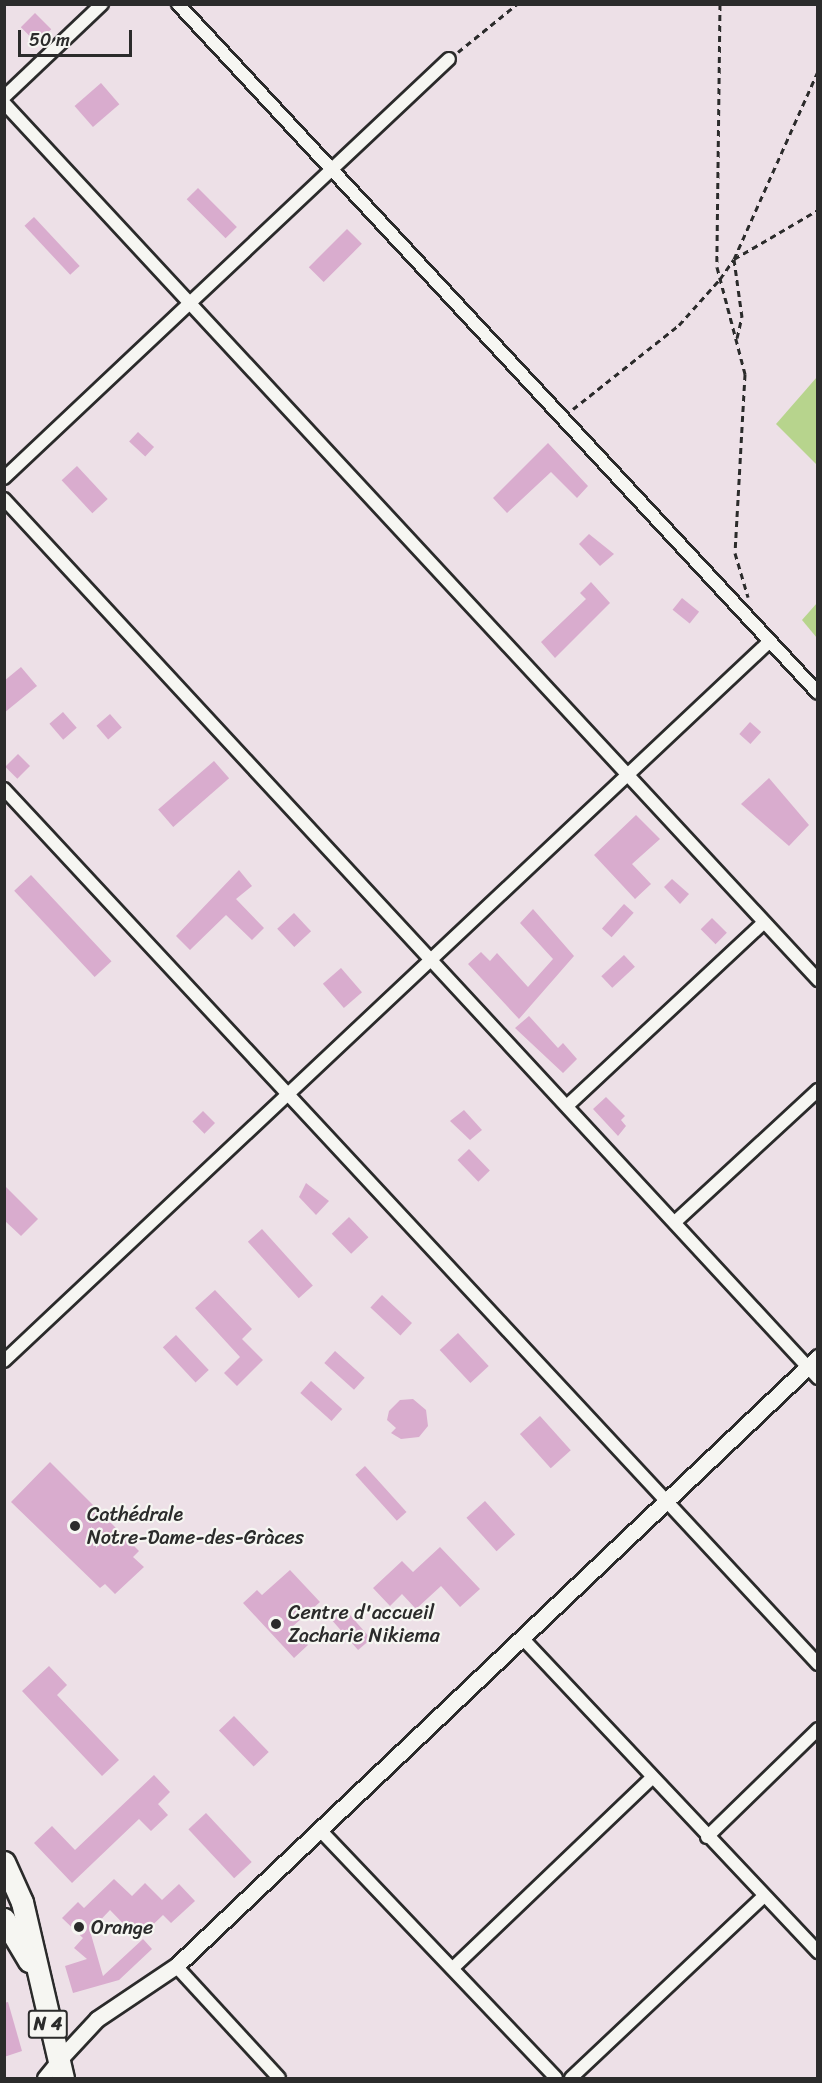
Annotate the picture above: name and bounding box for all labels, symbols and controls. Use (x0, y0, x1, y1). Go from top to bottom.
scale bar (21, 18, 135, 56)
text: 50 m (29, 24, 70, 56)
place label: Cathédrale Notre-Dame-des-Gràces (87, 1502, 304, 1549)
marker: Cathédrale Notre-Dame-des-Gràces (68, 1519, 82, 1533)
place label: Centre d'accueil Zacharie Nikiema (288, 1600, 439, 1647)
marker: Centre d'accueil Zacharie Nikiema (269, 1617, 283, 1631)
place label: Orange (91, 1915, 153, 1939)
marker: Orange (72, 1920, 86, 1934)
road number: N 4 (27, 2009, 69, 2039)

